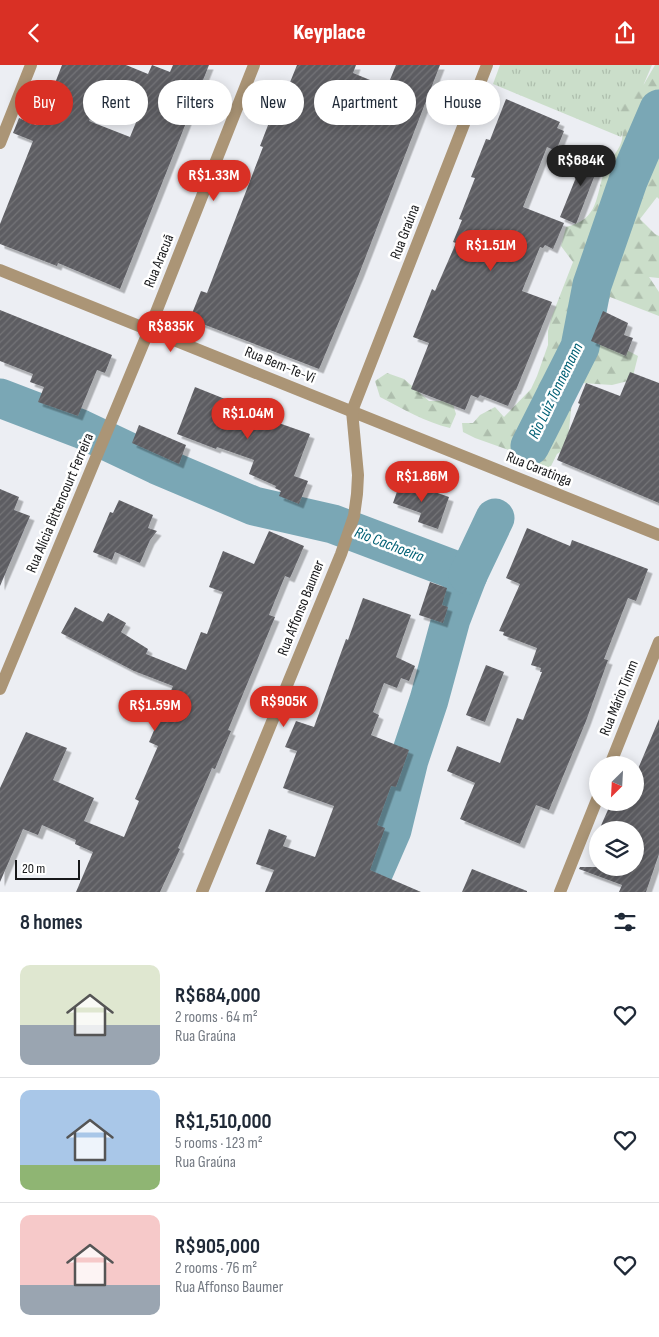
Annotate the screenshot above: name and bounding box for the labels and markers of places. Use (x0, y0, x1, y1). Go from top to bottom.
pin: R$684K (540, 145, 622, 187)
pin: R$1.33M (168, 159, 260, 202)
pin: R$1.51M (445, 229, 537, 272)
pin: R$835K (130, 311, 212, 353)
pin: R$1.04M (202, 397, 294, 440)
pin: R$1.86M (376, 461, 468, 503)
pin: R$905K (243, 685, 325, 728)
pin: R$1.59M (109, 689, 201, 732)

